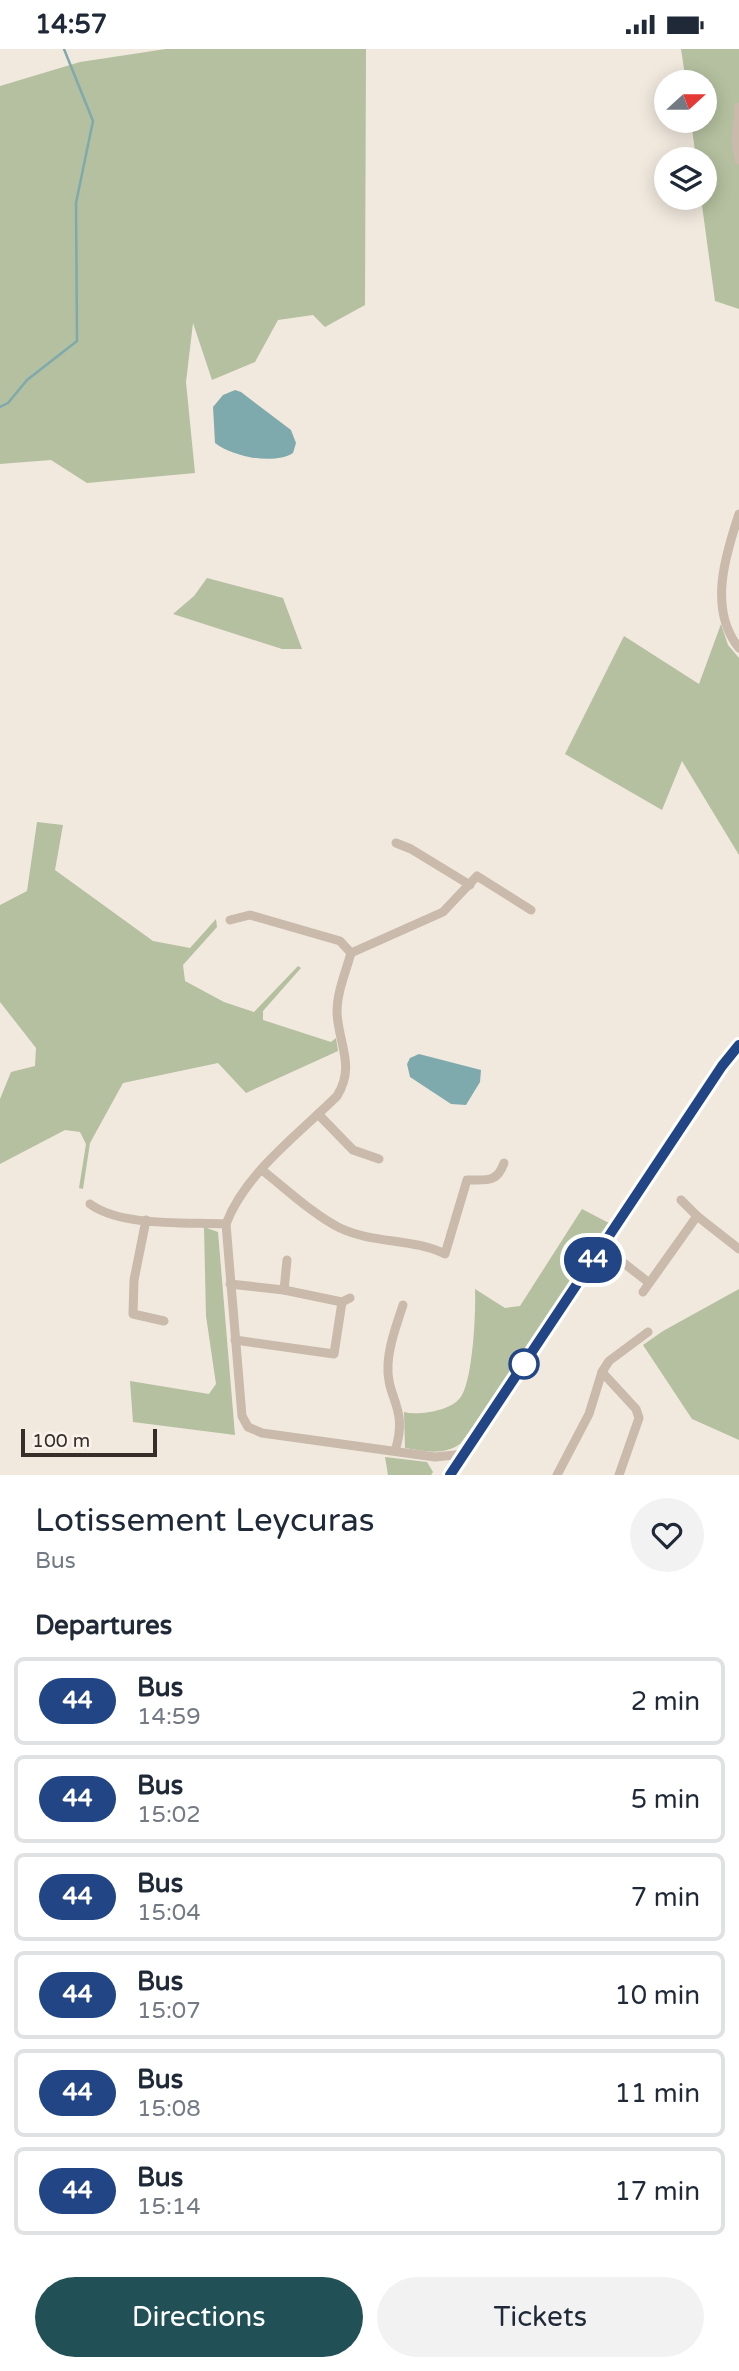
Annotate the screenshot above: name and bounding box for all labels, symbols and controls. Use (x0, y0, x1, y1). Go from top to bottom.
text: 14:57 (35, 9, 107, 40)
north arrow (654, 70, 718, 133)
map controls (654, 70, 717, 210)
button: layers (654, 147, 717, 210)
line badge: 44 (562, 1237, 624, 1283)
text: 44 (578, 1245, 608, 1274)
unlabelled marker (509, 1349, 539, 1379)
scale bar (21, 1426, 158, 1458)
text: 100 m (32, 1430, 90, 1452)
button: heart (630, 1498, 704, 1572)
text: Lotissement Leycuras (35, 1501, 375, 1540)
text: Bus (35, 1547, 76, 1575)
text: Departures (35, 1610, 172, 1641)
text: Bus (137, 1672, 183, 1703)
text: 44 (62, 1686, 93, 1715)
text: 2 min (631, 1686, 700, 1717)
text: 14:59 (137, 1703, 201, 1731)
text: Bus (137, 1770, 183, 1801)
text: 44 (62, 1784, 93, 1813)
text: 5 min (631, 1784, 700, 1815)
text: 15:02 (137, 1801, 201, 1829)
text: Bus (137, 1868, 183, 1899)
text: 44 (62, 1882, 93, 1911)
text: 7 min (631, 1882, 700, 1913)
text: 15:04 (137, 1899, 201, 1927)
text: Bus (137, 1966, 183, 1997)
text: 44 (62, 1980, 93, 2009)
text: 10 min (614, 1980, 700, 2011)
text: 15:07 (137, 1997, 201, 2025)
text: Bus (137, 2064, 183, 2095)
text: 44 (62, 2078, 93, 2107)
text: 11 min (614, 2078, 700, 2109)
text: 15:08 (137, 2095, 201, 2123)
text: Bus (137, 2162, 183, 2193)
text: 44 (62, 2176, 93, 2205)
text: 17 min (614, 2176, 700, 2207)
text: 15:14 (137, 2193, 201, 2221)
button: Directions (35, 2277, 363, 2357)
button: Tickets (377, 2277, 704, 2357)

